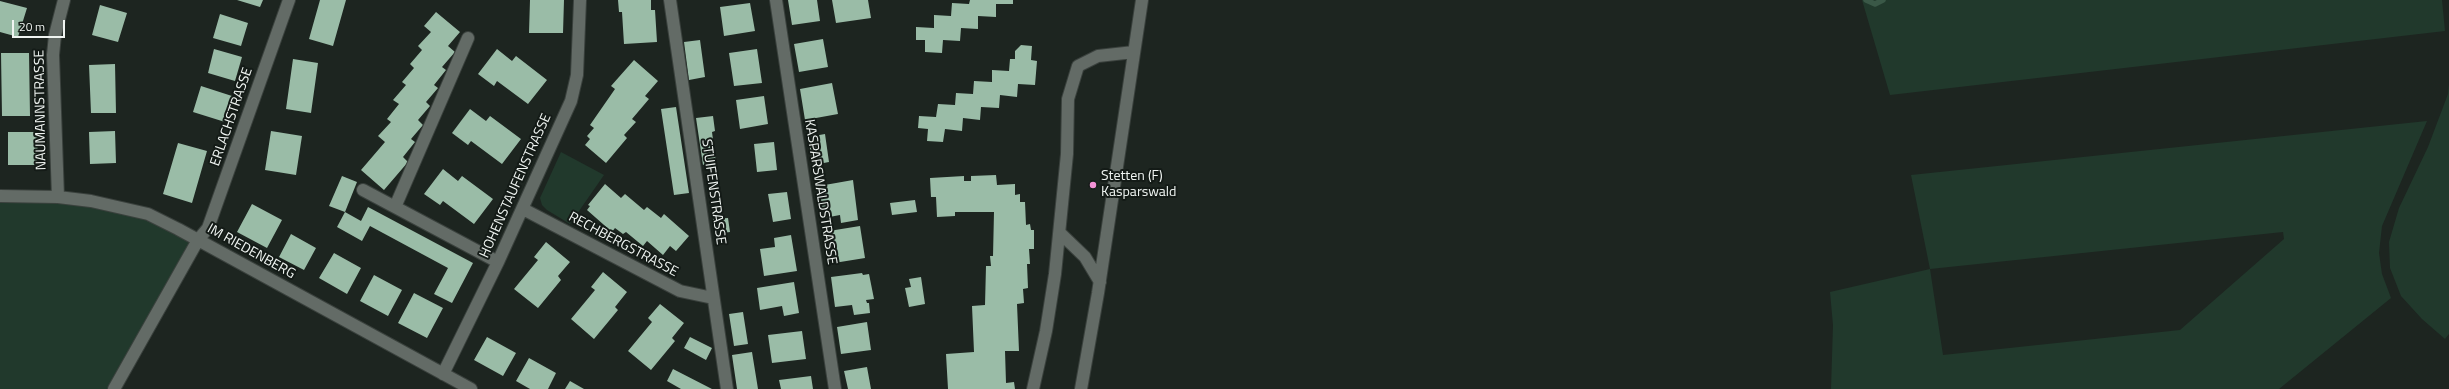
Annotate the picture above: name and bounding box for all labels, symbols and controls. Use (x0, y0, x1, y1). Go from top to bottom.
scale bar (14, 12, 67, 38)
text: 20 m (19, 17, 45, 36)
street label: NAUMANNSTRASSE (32, 50, 50, 170)
street label: ERLACHSTRASSE (207, 66, 257, 168)
street label: HOHENSTAUFENSTRASSE (477, 111, 555, 261)
street label: KASPARSWALDSTRASSE (800, 118, 840, 266)
street label: STUIFENSTRASSE (697, 138, 729, 246)
place label: Stetten (F) Kasparswald (1101, 169, 1176, 202)
marker: Stetten (F) Kasparswald (1088, 180, 1098, 190)
street label: RECHBERGSTRASSE (565, 209, 681, 281)
street label: IM RIEDENBERG (204, 221, 298, 283)

